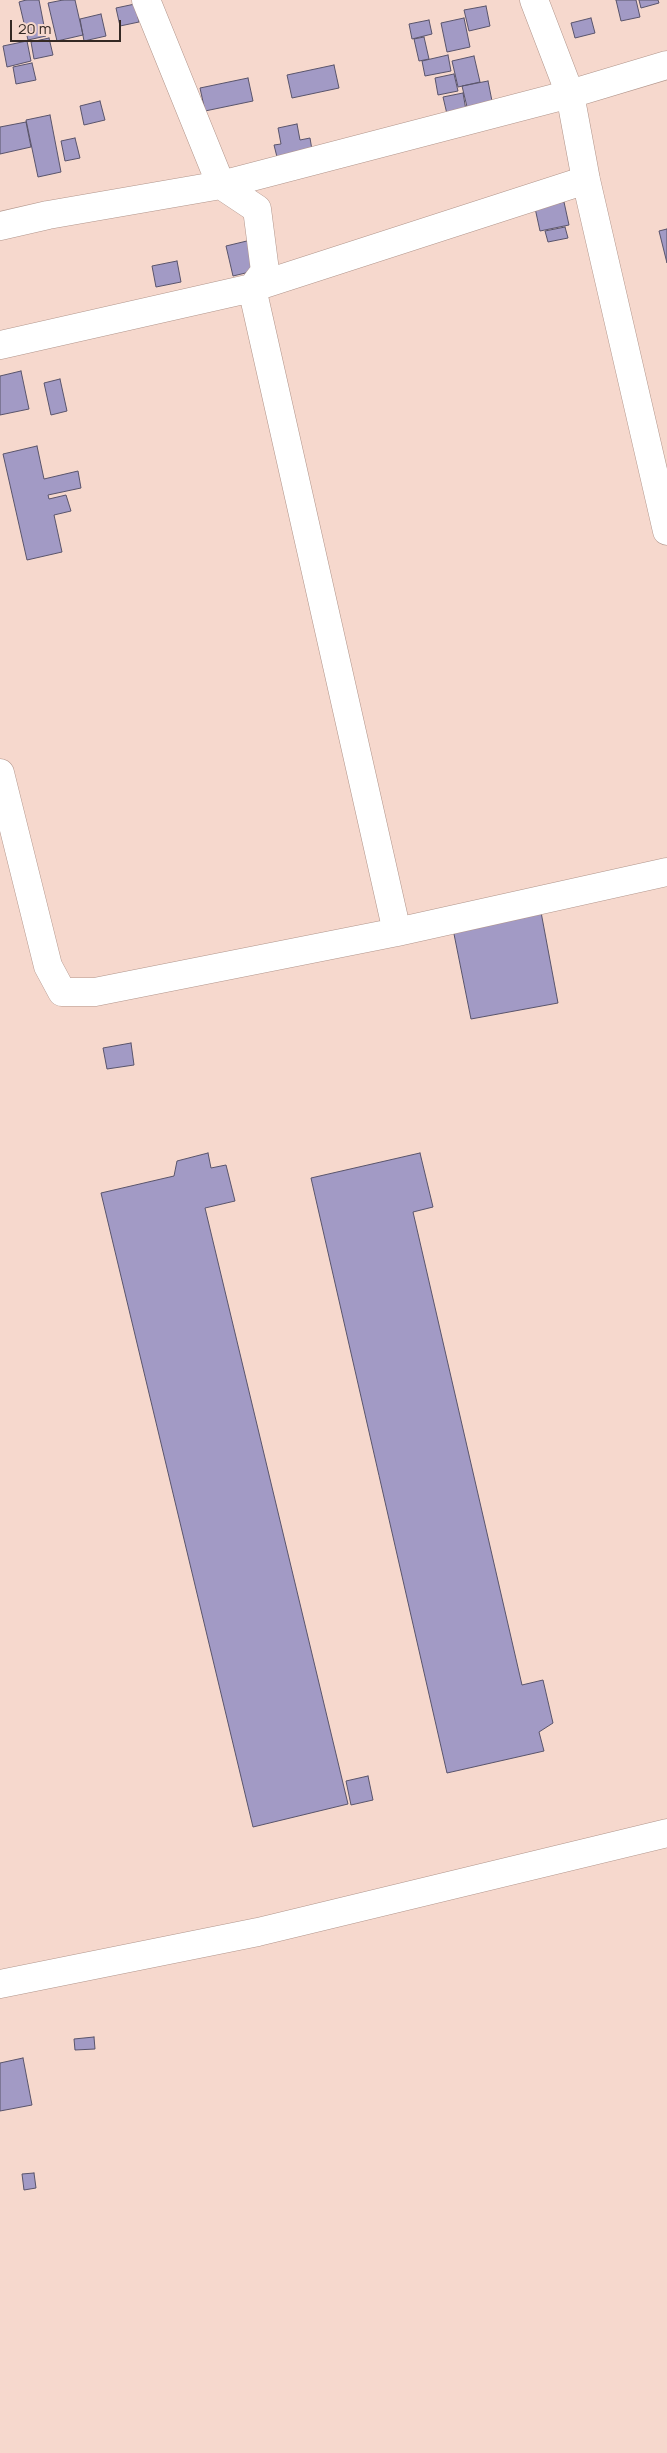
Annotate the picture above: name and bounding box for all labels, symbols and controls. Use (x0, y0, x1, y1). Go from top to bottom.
scale bar (12, 10, 124, 42)
text: 20 m (18, 18, 51, 39)

